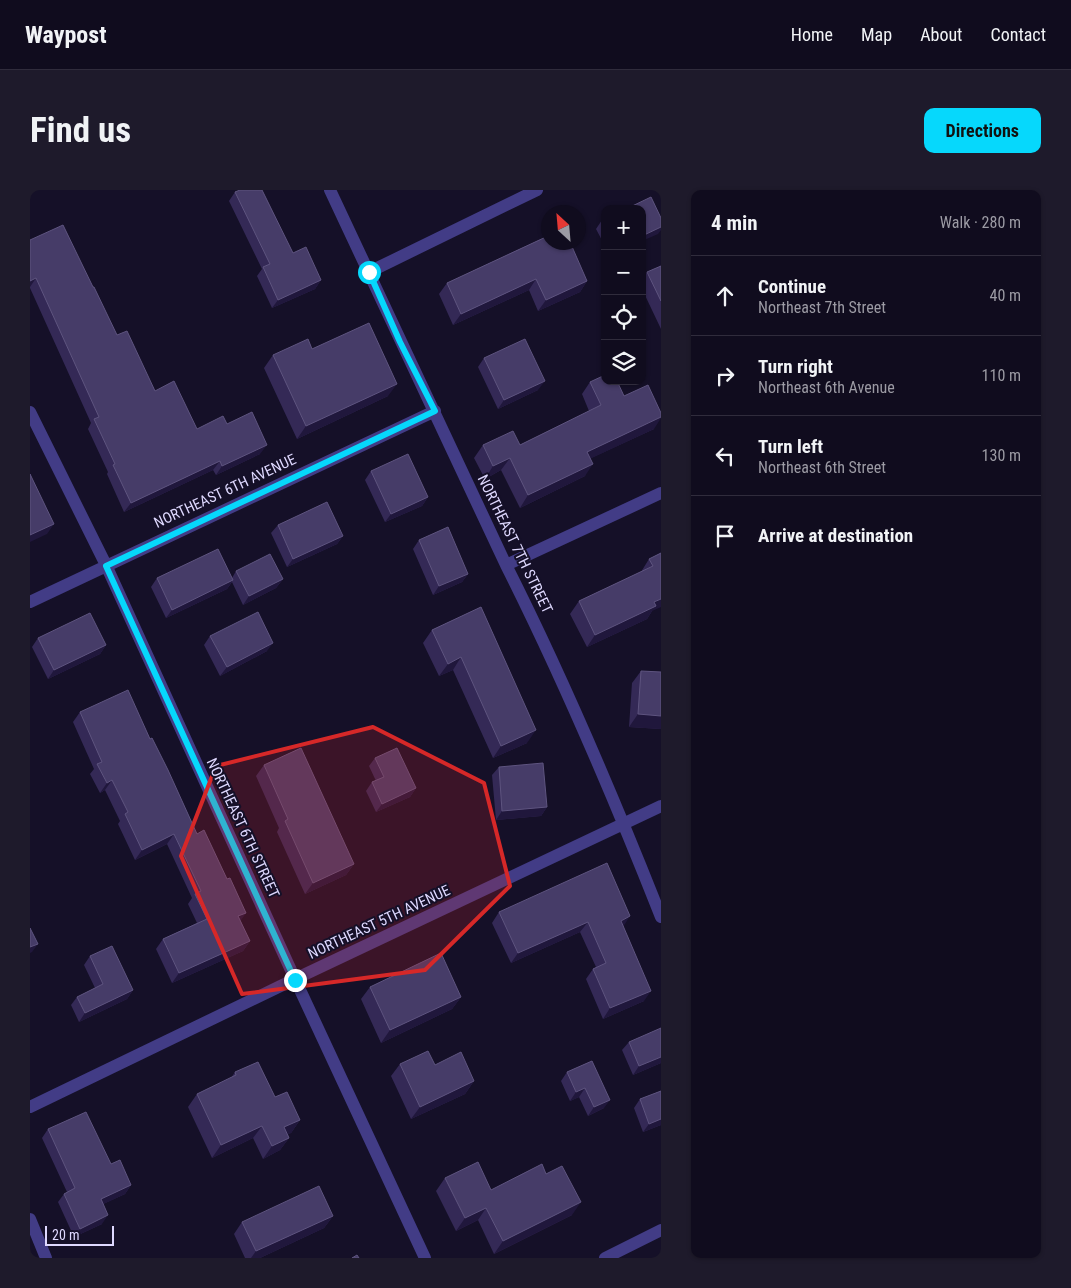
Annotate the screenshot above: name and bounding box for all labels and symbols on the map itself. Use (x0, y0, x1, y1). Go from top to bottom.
north arrow (541, 205, 586, 250)
route start (358, 261, 381, 284)
street label: NORTHEAST 6TH AVENUE (151, 450, 299, 532)
street label: NORTHEAST 7TH STREET (474, 472, 556, 616)
street label: NORTHEAST 6TH STREET (203, 755, 283, 901)
street label: NORTHEAST 5TH AVENUE (305, 881, 453, 963)
route end (284, 969, 307, 992)
scale bar (45, 1223, 114, 1246)

